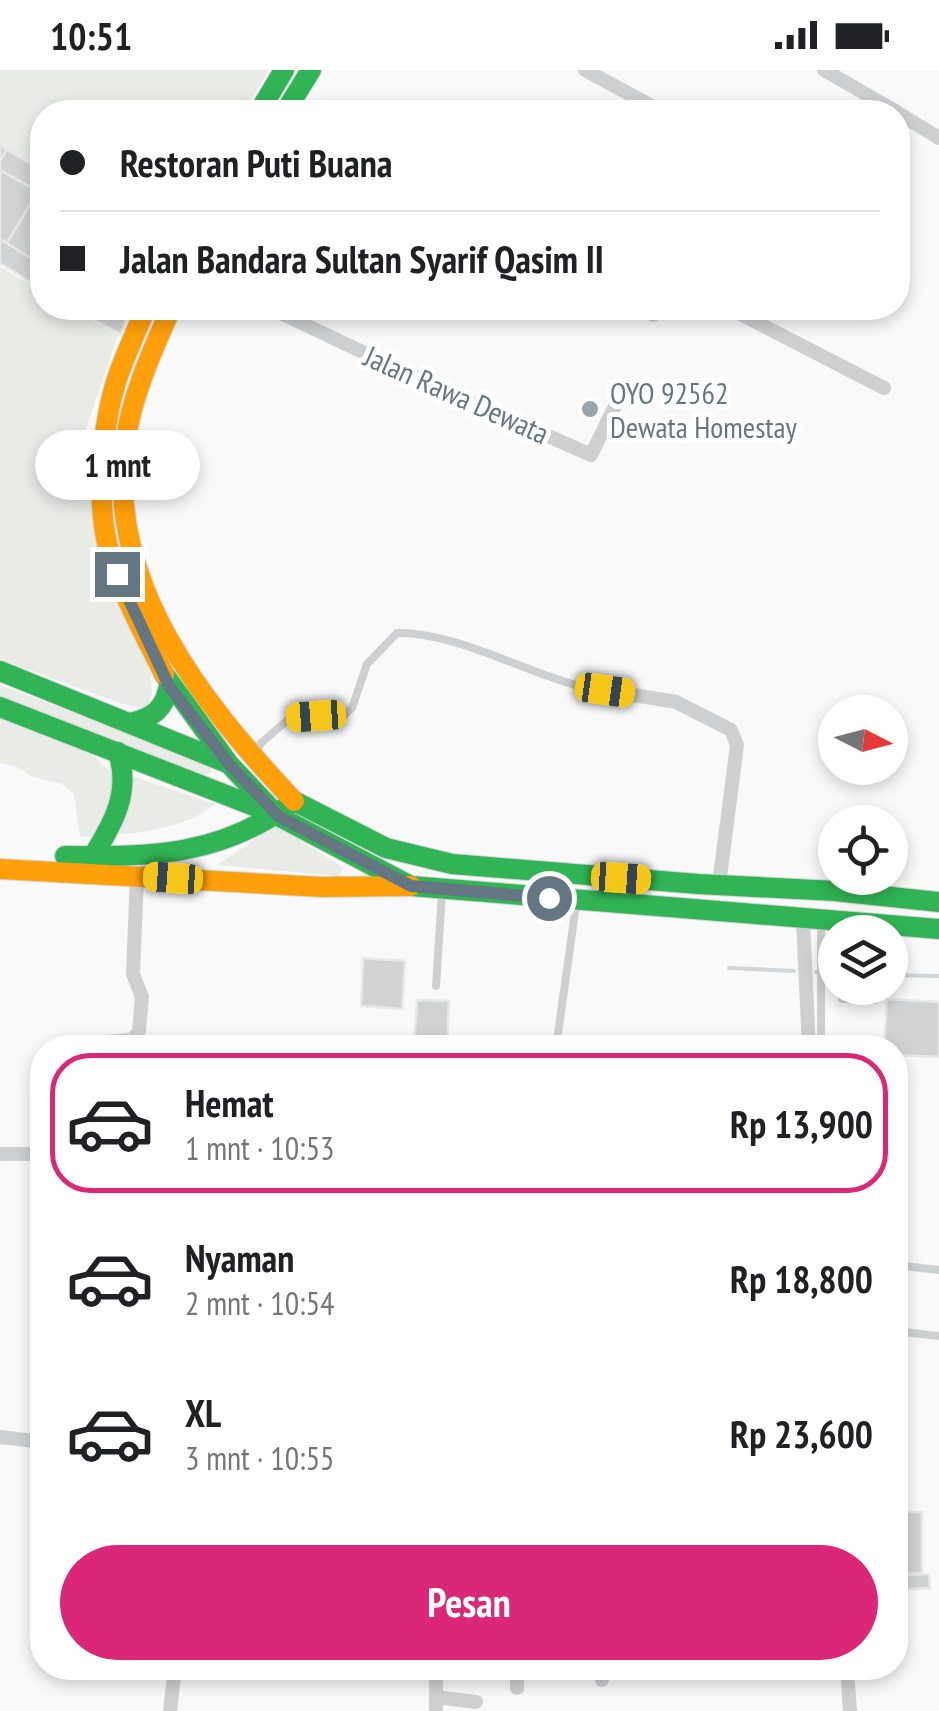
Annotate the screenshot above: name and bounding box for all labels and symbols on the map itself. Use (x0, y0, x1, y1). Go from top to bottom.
street label: Jalan Rawa Dewata (358, 335, 555, 452)
place label: OYO 92562 Dewata Homestay (610, 373, 798, 446)
marker: OYO 92562 Dewata Homestay (579, 398, 601, 420)
callout: 1 mnt (34, 429, 200, 499)
route end (95, 552, 140, 597)
car (573, 671, 637, 709)
north arrow (818, 695, 908, 785)
car (285, 699, 347, 733)
car (142, 861, 204, 895)
car (590, 861, 652, 895)
route start (527, 876, 572, 921)

